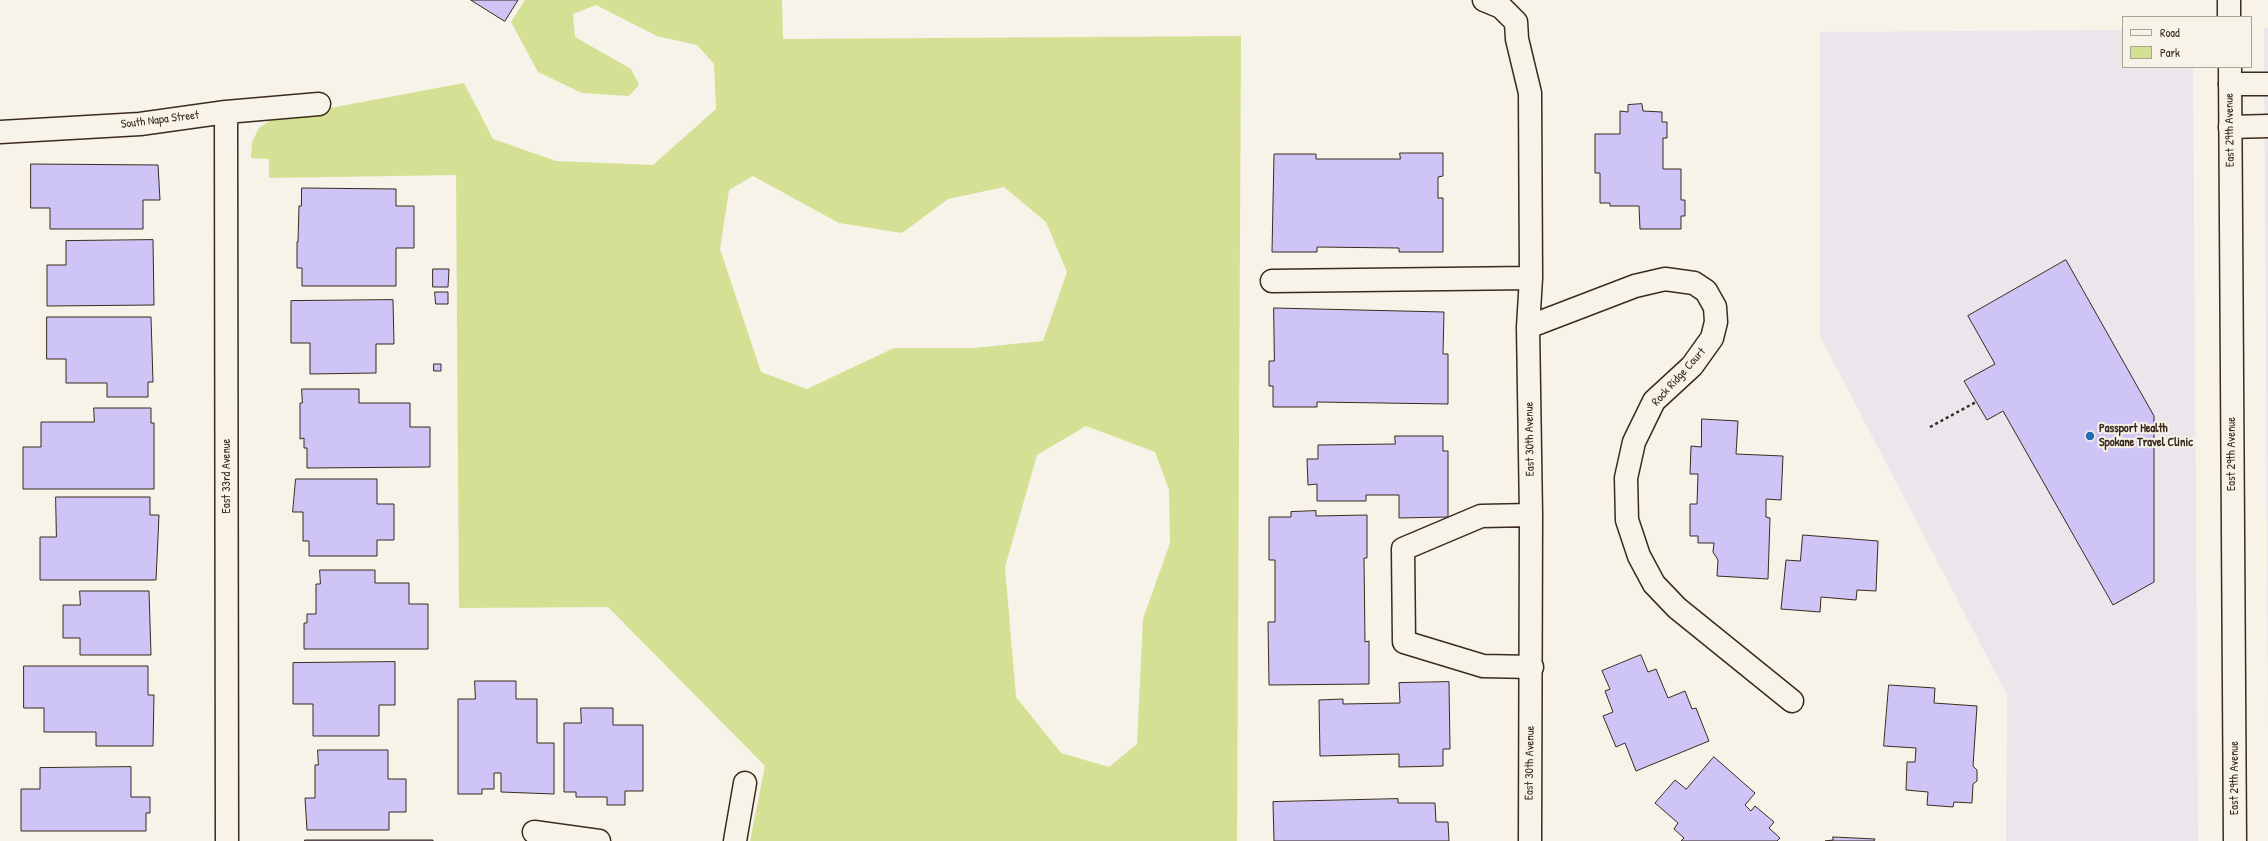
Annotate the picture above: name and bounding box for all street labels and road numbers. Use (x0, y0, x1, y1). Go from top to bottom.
street label: East 29th Avenue (2222, 93, 2238, 167)
street label: South Napa Street (120, 108, 200, 132)
street label: Rock Ridge Court (1649, 345, 1709, 409)
street label: East 30th Avenue (1522, 402, 1538, 476)
street label: East 29th Avenue (2225, 417, 2239, 491)
street label: East 33rd Avenue (220, 439, 234, 513)
street label: East 30th Avenue (1522, 726, 1538, 800)
street label: East 29th Avenue (2228, 741, 2242, 815)

